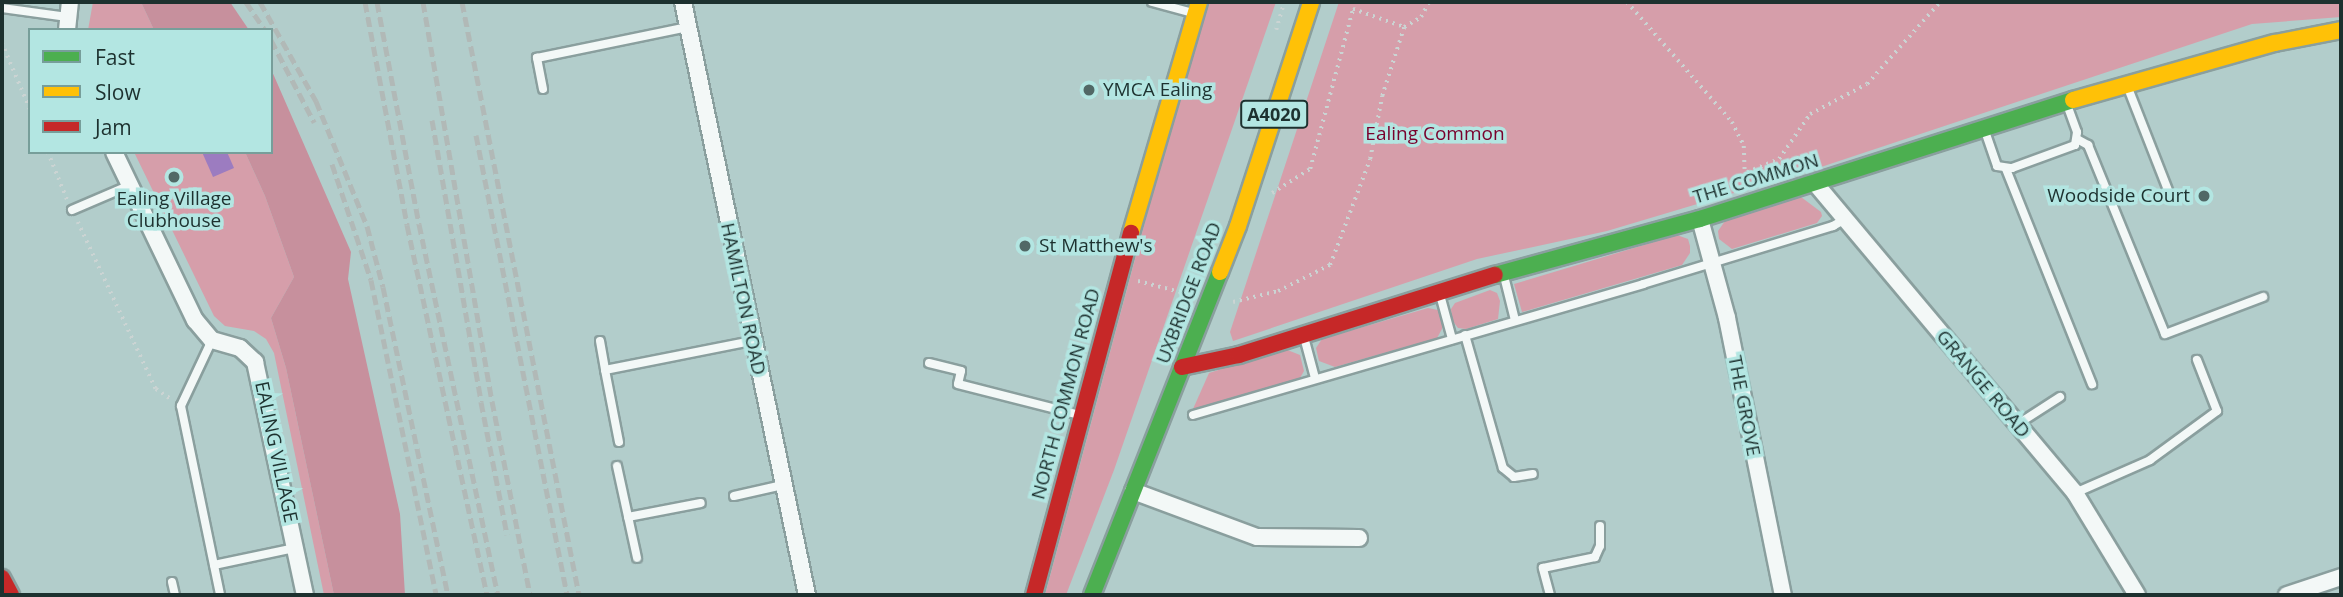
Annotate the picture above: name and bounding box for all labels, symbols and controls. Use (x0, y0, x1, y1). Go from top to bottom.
legend (28, 28, 273, 154)
text: Fast (95, 43, 135, 71)
text: Slow (95, 78, 141, 106)
place label: YMCA Ealing (1103, 79, 1212, 101)
marker: YMCA Ealing (1081, 82, 1097, 98)
road number: A4020 (1239, 100, 1309, 128)
text: Jam (95, 113, 132, 141)
park label: Ealing Common (1365, 123, 1505, 145)
street label: THE COMMON (1691, 149, 1821, 209)
marker: Ealing Village Clubhouse (166, 169, 182, 185)
place label: Woodside Court (2047, 185, 2190, 207)
place label: Ealing Village Clubhouse (117, 188, 231, 232)
marker: Woodside Court (2196, 188, 2212, 204)
street label: UXBRIDGE ROAD (1152, 219, 1226, 367)
street label: HAMILTON ROAD (716, 221, 770, 377)
place label: St Matthew's (1039, 235, 1153, 257)
marker: St Matthew's (1017, 238, 1033, 254)
street label: NORTH COMMON ROAD (1027, 286, 1105, 502)
street label: GRANGE ROAD (1931, 326, 2035, 442)
street label: THE GROVE (1723, 354, 1765, 458)
street label: EALING VILLAGE (250, 379, 302, 525)

